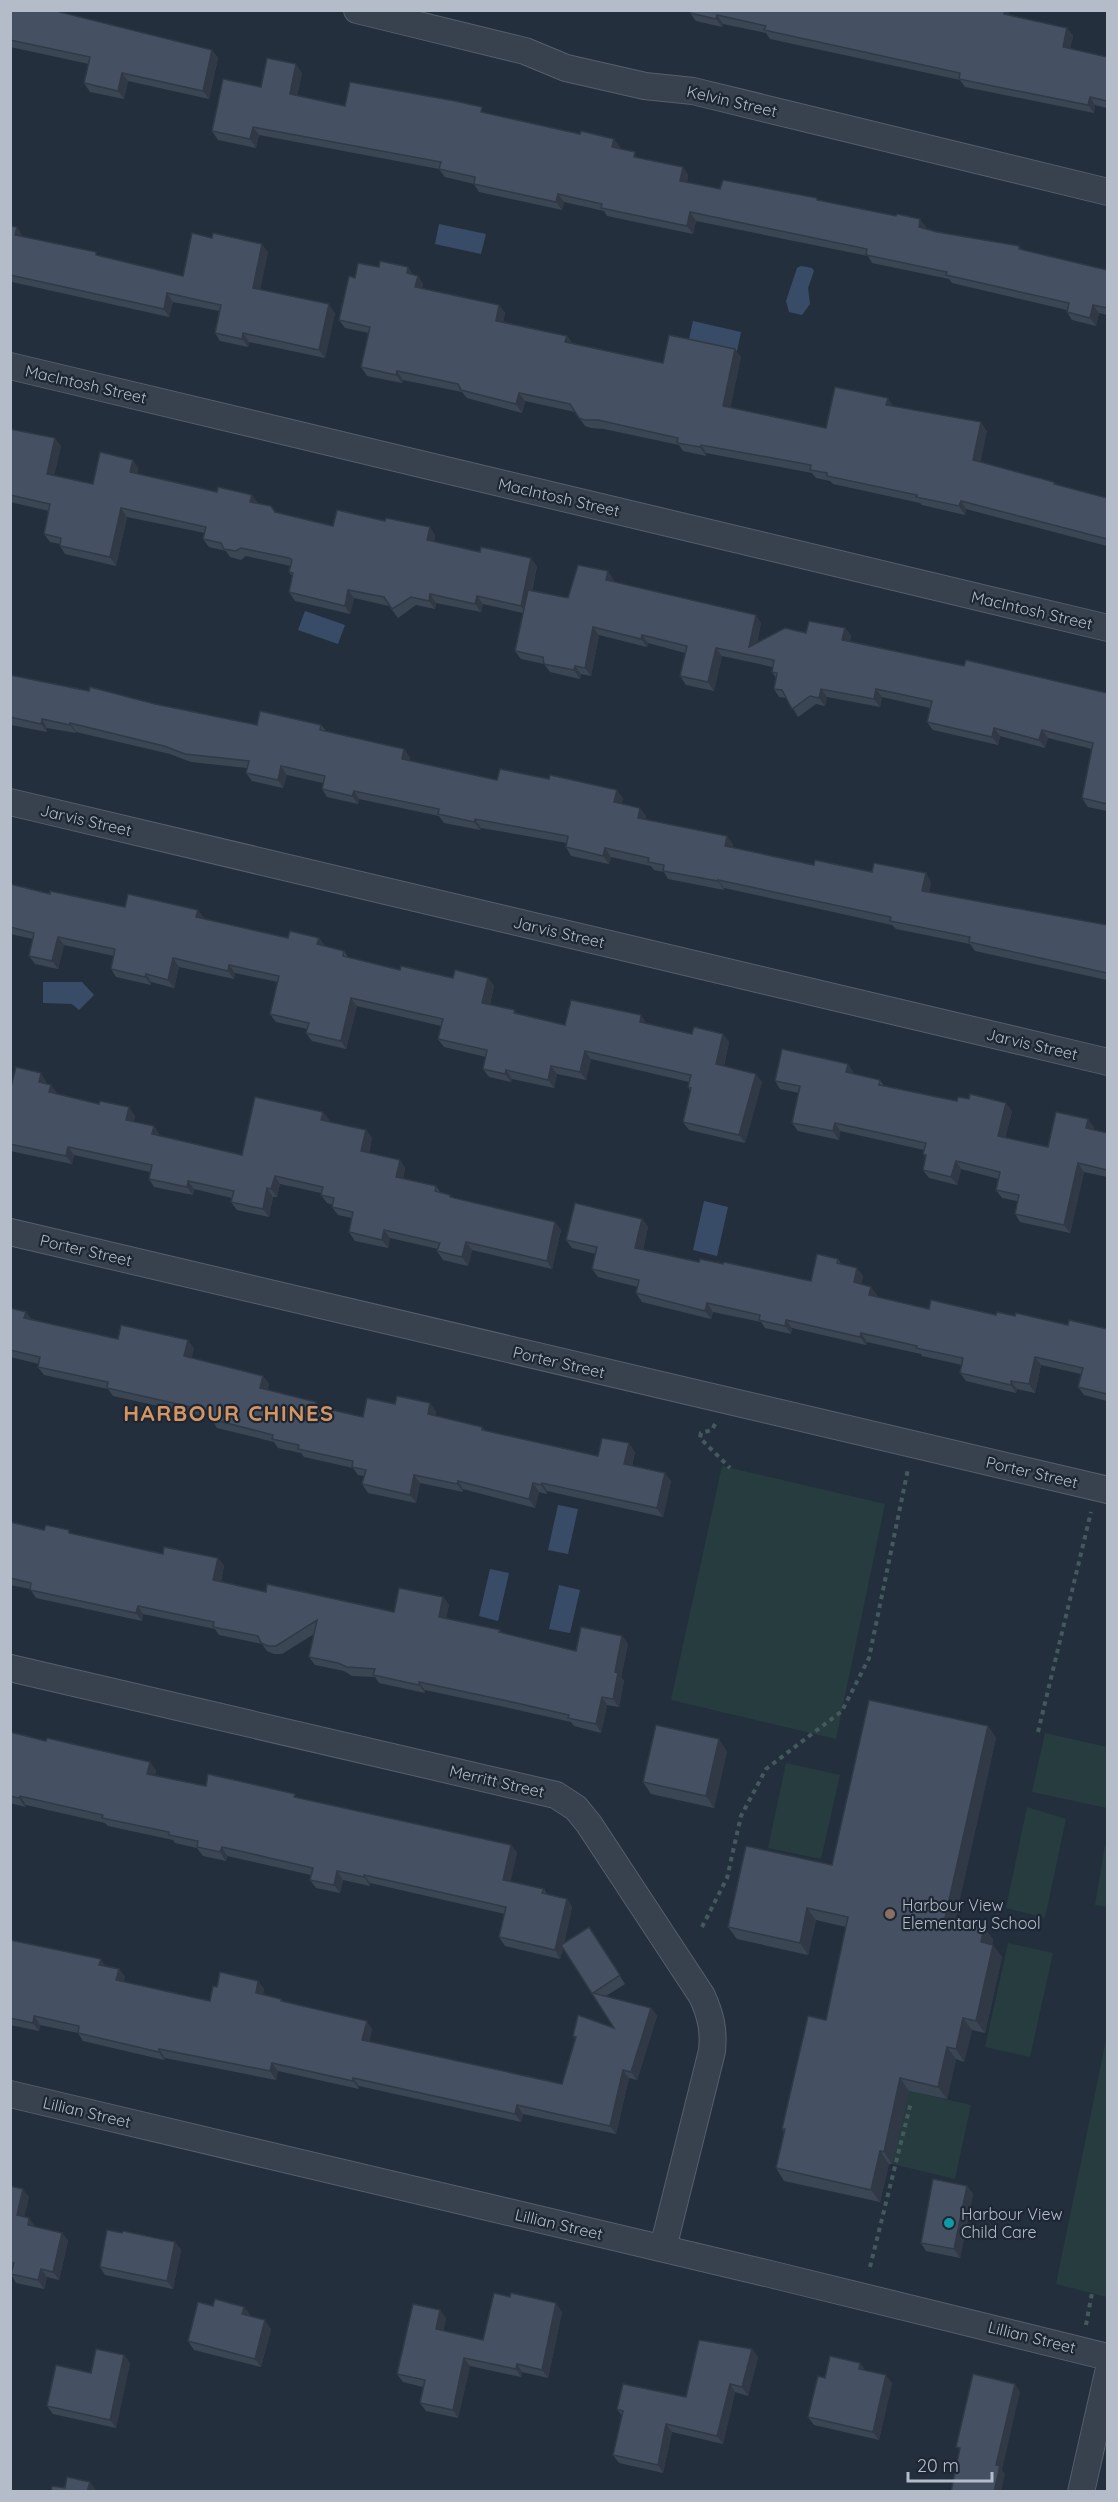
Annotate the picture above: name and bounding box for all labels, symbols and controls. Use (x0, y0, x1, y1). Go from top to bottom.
street label: Kelvin Street (685, 81, 779, 121)
street label: MacIntosh Street (23, 360, 149, 408)
street label: MacIntosh Street (496, 473, 622, 521)
street label: MacIntosh Street (969, 586, 1095, 634)
street label: Jarvis Street (38, 800, 134, 840)
street label: Jarvis Street (511, 912, 607, 952)
street label: Jarvis Street (984, 1024, 1080, 1064)
street label: Porter Street (38, 1230, 134, 1270)
street label: Porter Street (511, 1342, 607, 1382)
district label: HARBOUR CHINES (123, 1399, 335, 1427)
street label: Porter Street (984, 1452, 1080, 1492)
street label: Merritt Street (448, 1760, 546, 1802)
place label: Harbour View Elementary School (902, 1895, 1041, 1933)
marker: Harbour View Elementary School (883, 1907, 897, 1921)
street label: Lillian Street (41, 2092, 133, 2132)
street label: Lillian Street (513, 2204, 605, 2244)
place label: Harbour View Child Care (961, 2204, 1063, 2242)
marker: Harbour View Child Care (942, 2216, 956, 2230)
street label: Lillian Street (986, 2316, 1078, 2358)
scale bar (908, 2445, 992, 2483)
text: 20 m (917, 2454, 959, 2477)

